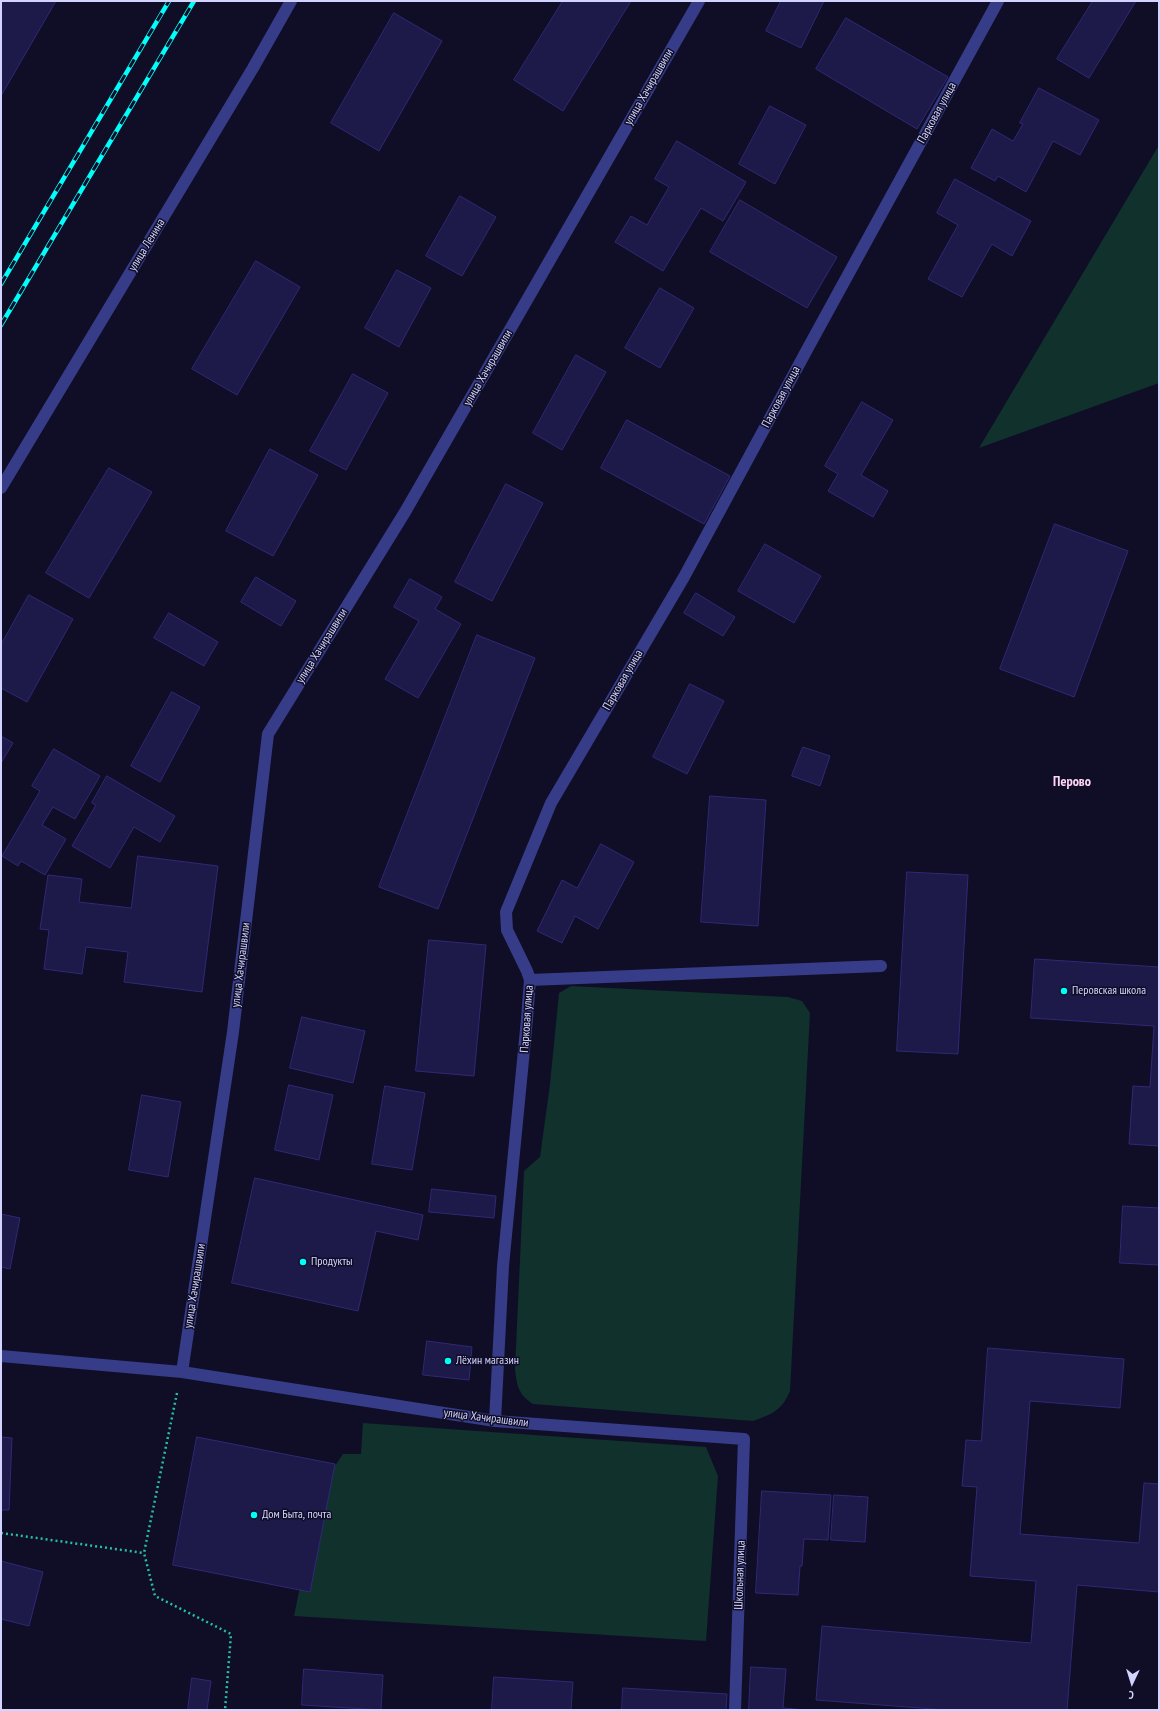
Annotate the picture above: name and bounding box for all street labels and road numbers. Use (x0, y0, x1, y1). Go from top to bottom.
street label: улица Хачирашвили (621, 46, 677, 128)
street label: Парковая улица (914, 80, 960, 146)
street label: улица Ленина (126, 216, 168, 274)
street label: улица Хачирашвили (460, 327, 516, 409)
street label: Парковая улица (759, 364, 803, 430)
street label: улица Хачирашвили (293, 606, 351, 686)
street label: Парковая улица (600, 647, 646, 713)
street label: улица Хачирашвили (229, 922, 253, 1008)
street label: Парковая улица (517, 985, 537, 1053)
street label: улица Хачирашвили (181, 1243, 209, 1329)
street label: улица Хачирашвили (443, 1406, 529, 1430)
street label: Школьная улица (732, 1540, 748, 1610)

